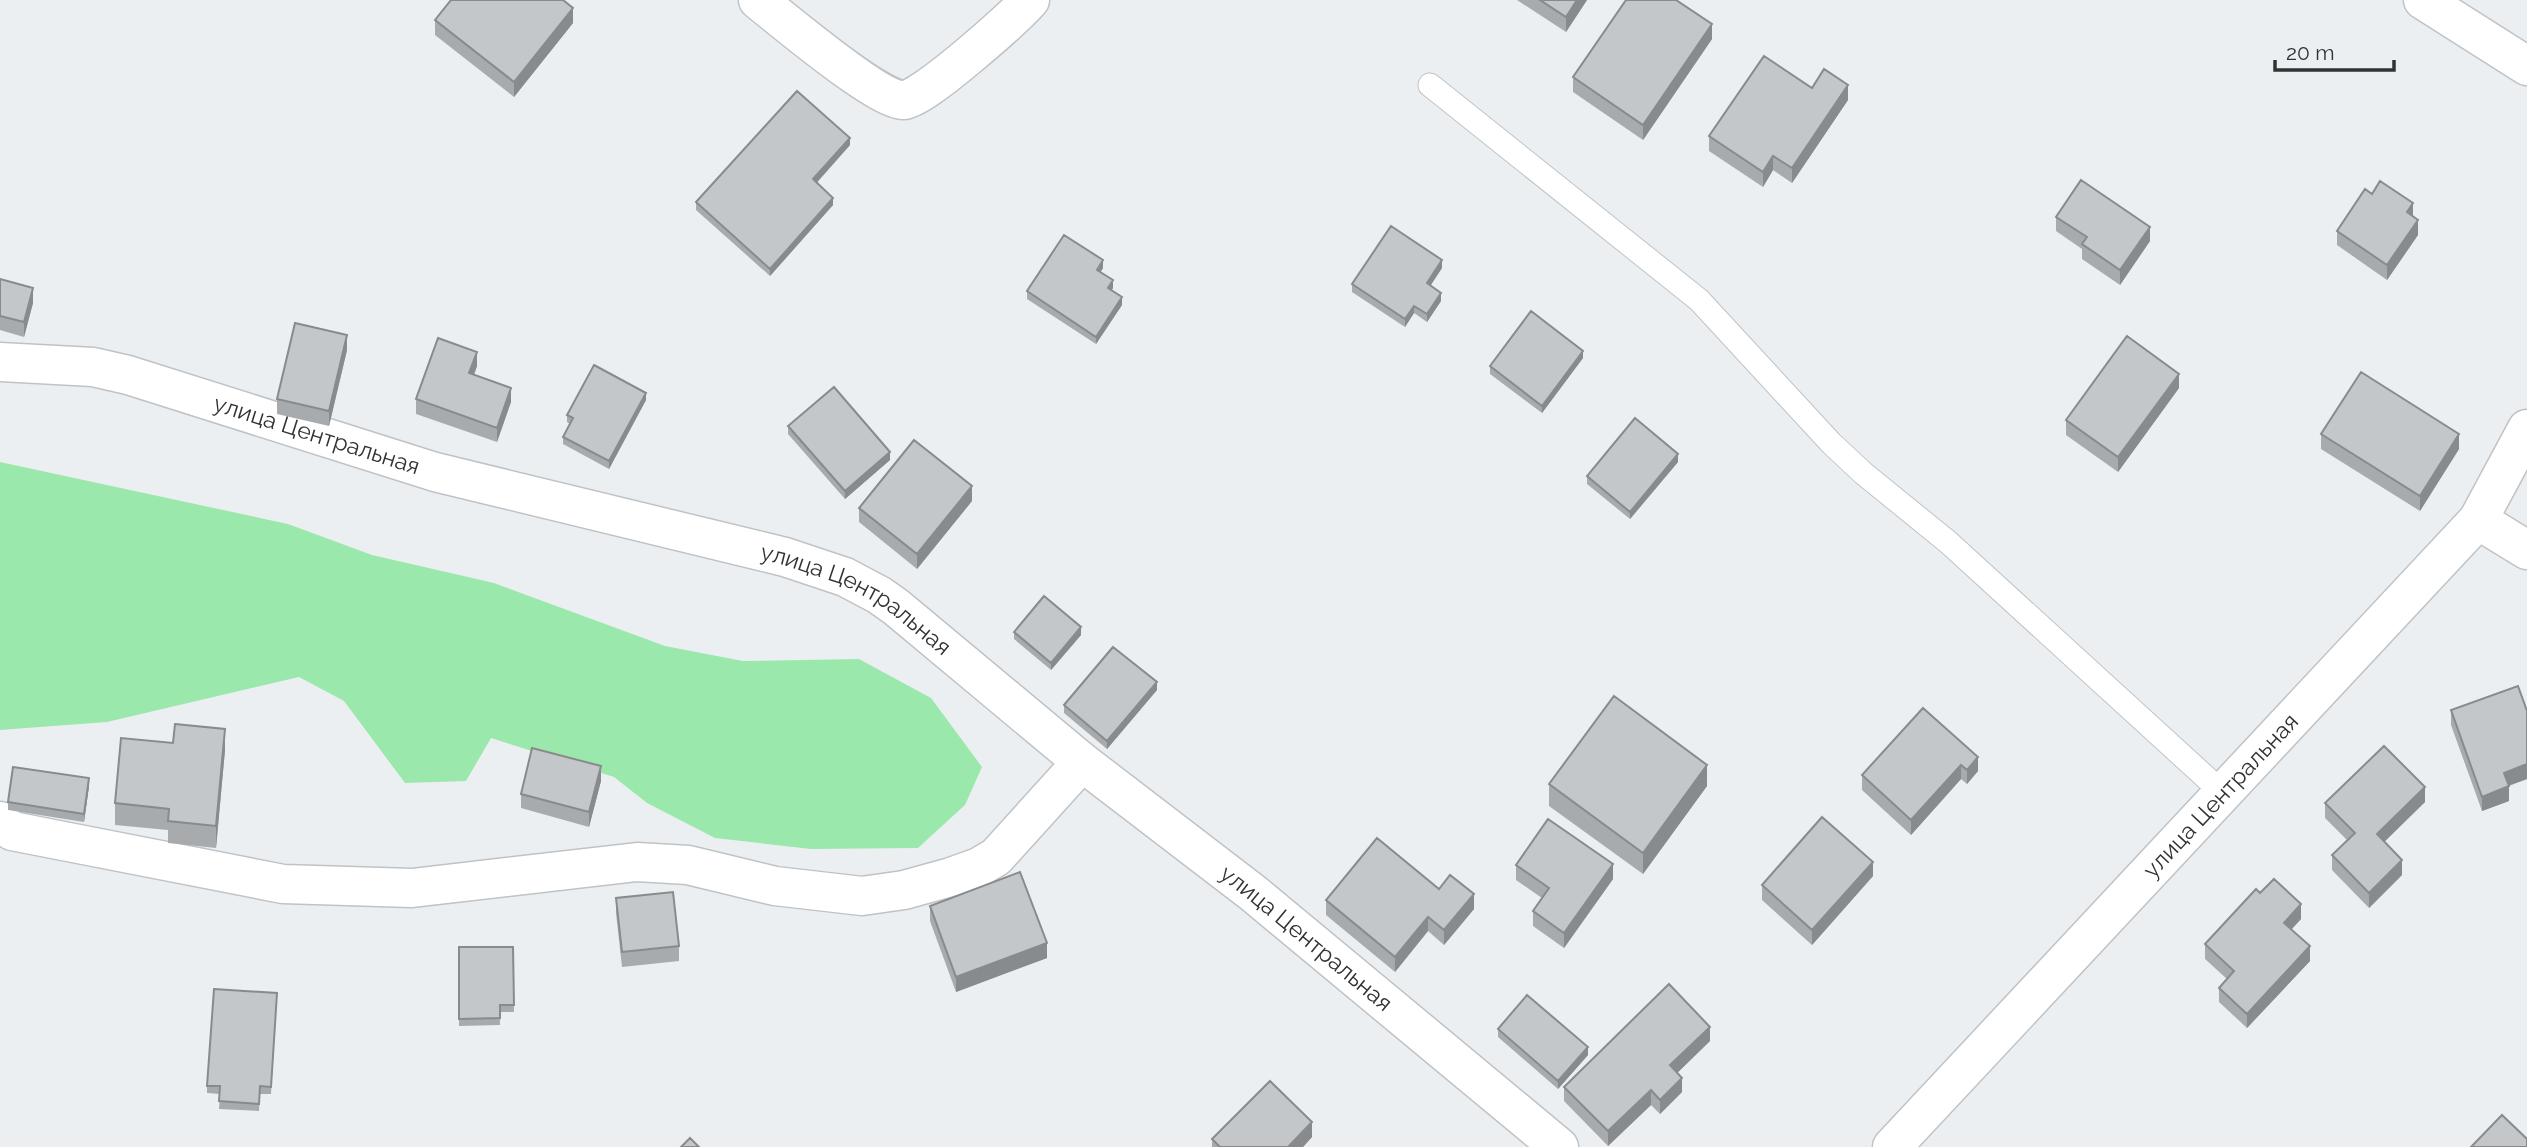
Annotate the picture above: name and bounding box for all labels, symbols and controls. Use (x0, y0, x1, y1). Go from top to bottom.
scale bar (2275, 28, 2394, 72)
text: 20 m (2286, 40, 2334, 65)
street label: улица Центральная (210, 389, 423, 479)
street label: улица Центральная (758, 538, 957, 660)
street label: улица Центральная (2137, 708, 2303, 883)
street label: улица Центральная (1215, 859, 1398, 1016)

